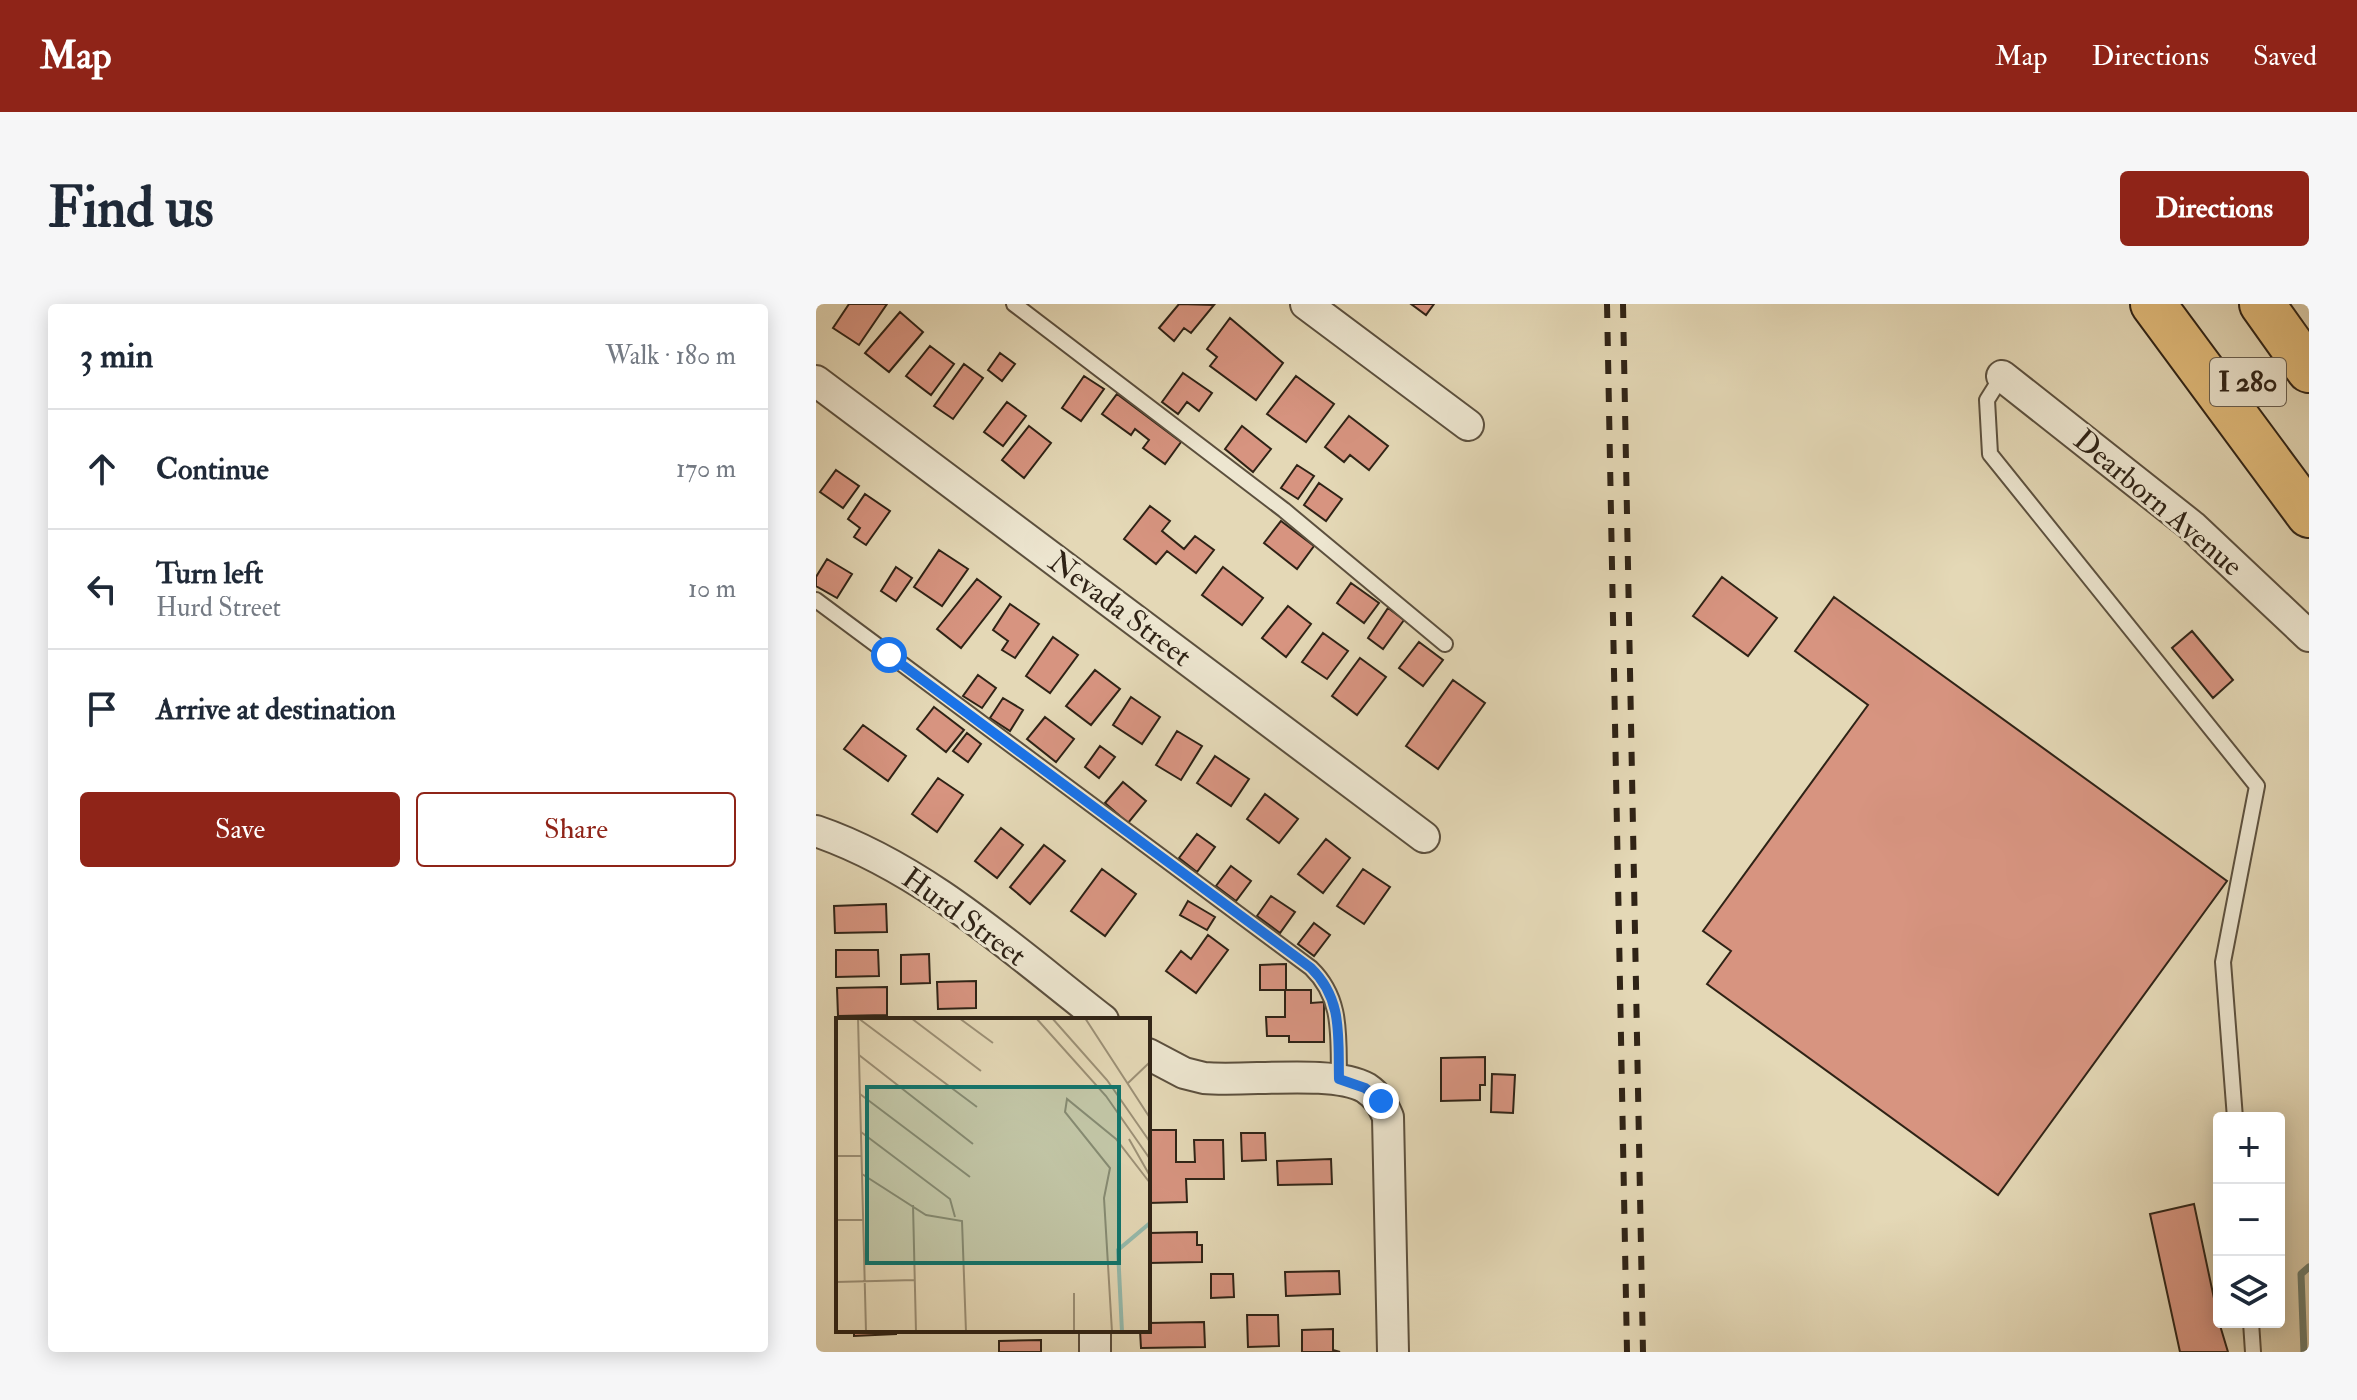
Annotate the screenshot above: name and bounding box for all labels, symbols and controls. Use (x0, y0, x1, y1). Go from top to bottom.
text: Map (40, 32, 111, 80)
text: Map (1995, 39, 2048, 74)
text: Directions (2092, 39, 2209, 74)
text: Saved (2253, 39, 2317, 74)
button: Directions (2120, 171, 2309, 246)
text: Find us (48, 173, 214, 244)
text: 3 min (80, 335, 153, 378)
text: Walk · 180 m (606, 340, 736, 372)
road number: I 280 (2210, 358, 2286, 406)
street label: Dearborn Avenue (2066, 422, 2250, 584)
icon: ahead (80, 447, 124, 491)
text: Continue (156, 451, 269, 488)
text: 170 m (676, 453, 736, 485)
street label: Nevada Street (1041, 543, 1199, 675)
text: Turn left (156, 555, 263, 592)
icon: left (80, 567, 124, 611)
text: 10 m (688, 573, 736, 605)
text: Hurd Street (156, 592, 281, 624)
route start (871, 637, 907, 673)
icon: arrive (80, 687, 124, 731)
text: Arrive at destination (156, 691, 396, 728)
button: Save (80, 792, 400, 867)
button: Share (416, 792, 736, 867)
street label: Hurd Street (895, 860, 1033, 975)
inset map (836, 1018, 1150, 1332)
route end (1363, 1083, 1399, 1119)
map controls (2213, 1112, 2285, 1328)
button: + (2213, 1112, 2285, 1184)
button: − (2213, 1184, 2285, 1256)
button: layers (2213, 1256, 2285, 1328)

